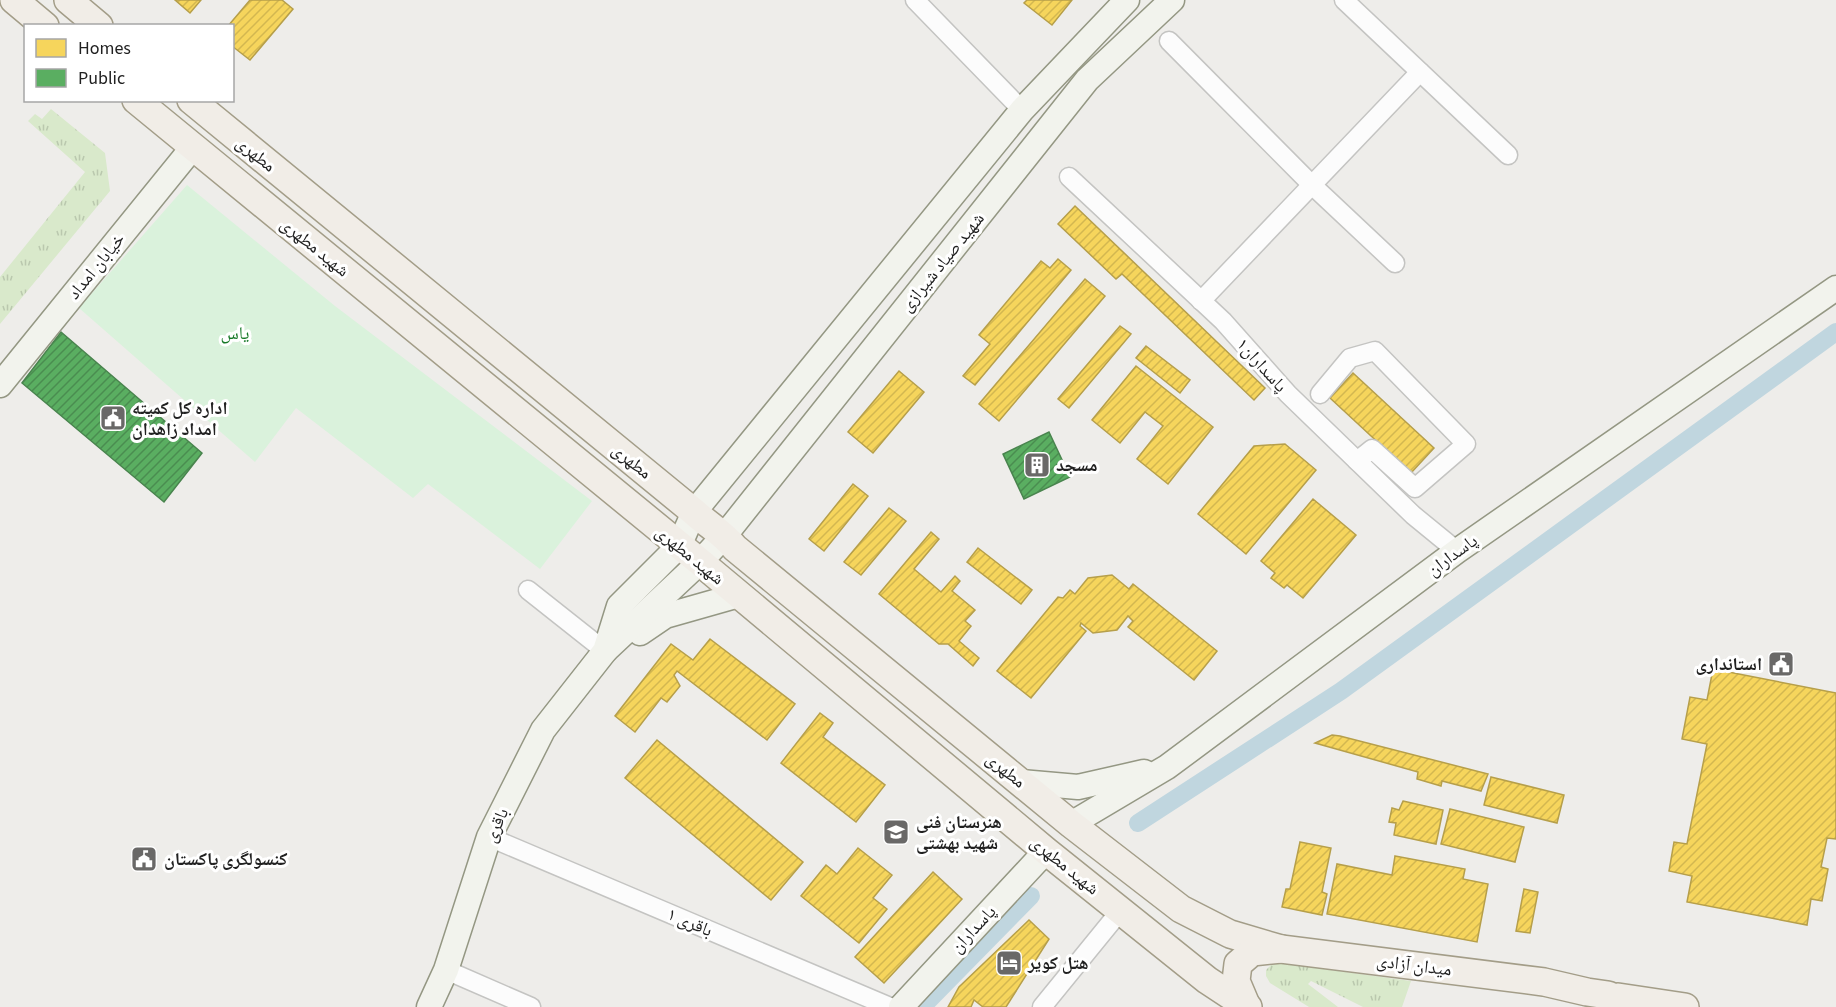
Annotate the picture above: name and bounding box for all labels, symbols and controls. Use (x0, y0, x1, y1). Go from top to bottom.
legend (24, 24, 234, 102)
text: Homes (78, 36, 131, 61)
text: Public (78, 66, 125, 91)
street label: مطهری (230, 131, 281, 178)
street label: شهید صیاد شیرازی (894, 207, 990, 317)
street label: شهید مطهری (275, 212, 354, 283)
street label: خیابان امداد (62, 228, 131, 305)
park label: یاس (221, 321, 249, 346)
street label: پاسداران۱ (1231, 333, 1293, 398)
place label: اداره کل کمیته امداد زاهدان (132, 396, 228, 442)
public building icon: اداره کل کمیته امداد زاهدان (98, 403, 128, 433)
street label: مطهری (606, 438, 657, 485)
building icon: مسجد (1022, 450, 1052, 480)
place label: مسجد (1056, 453, 1098, 478)
street label: شهید مطهری (650, 520, 729, 591)
street label: پاسداران (1422, 528, 1483, 582)
public building icon: استانداری (1766, 649, 1796, 679)
place label: استانداری (1696, 652, 1762, 677)
street label: مطهری (980, 747, 1031, 794)
street label: باقری (478, 804, 515, 846)
place label: هنرستان فنی شهید بهشتی (916, 810, 1002, 856)
school or university icon: هنرستان فنی شهید بهشتی (881, 817, 911, 847)
street label: شهید مطهری (1025, 830, 1104, 901)
public building icon: کنسولگری پاکستان (129, 844, 159, 874)
place label: کنسولگری پاکستان (164, 847, 287, 872)
street label: پاسداران (945, 900, 1002, 959)
street label: باقری ۱ (663, 902, 716, 943)
hotel icon: هتل کویر (994, 948, 1024, 978)
street label: میدان آزادی (1375, 948, 1453, 983)
place label: هتل کویر (1027, 951, 1089, 976)

